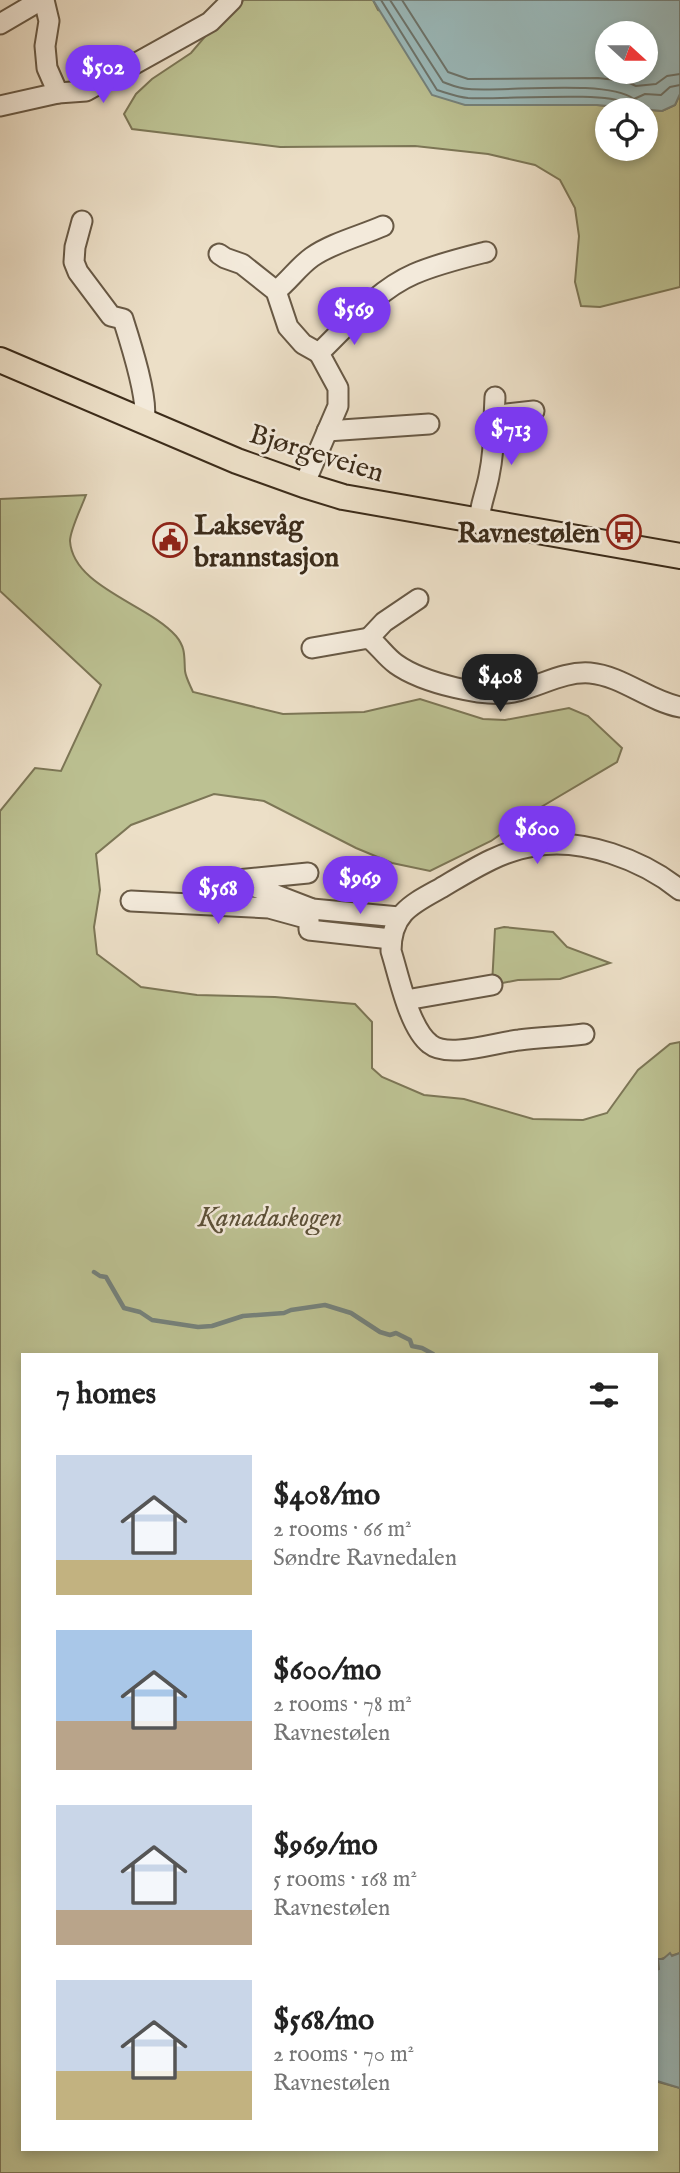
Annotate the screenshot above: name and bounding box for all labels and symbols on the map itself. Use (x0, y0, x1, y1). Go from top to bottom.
north arrow (595, 21, 658, 84)
pin: $502 (62, 46, 144, 105)
pin: $569 (313, 288, 395, 347)
pin: $713 (470, 407, 552, 467)
street label: Bjørgeveien (245, 417, 388, 491)
place label: Laksevåg brannstasjon (193, 509, 339, 576)
bus stop icon: Ravnestølen (605, 513, 643, 551)
place label: Ravnestølen (457, 517, 600, 552)
public building icon: Laksevåg brannstasjon (151, 521, 189, 559)
pin: $408 (459, 654, 541, 714)
pin: $600 (496, 806, 578, 866)
pin: $969 (319, 856, 401, 916)
pin: $568 (177, 866, 259, 926)
park label: Kanadaskogen (197, 1201, 342, 1236)

